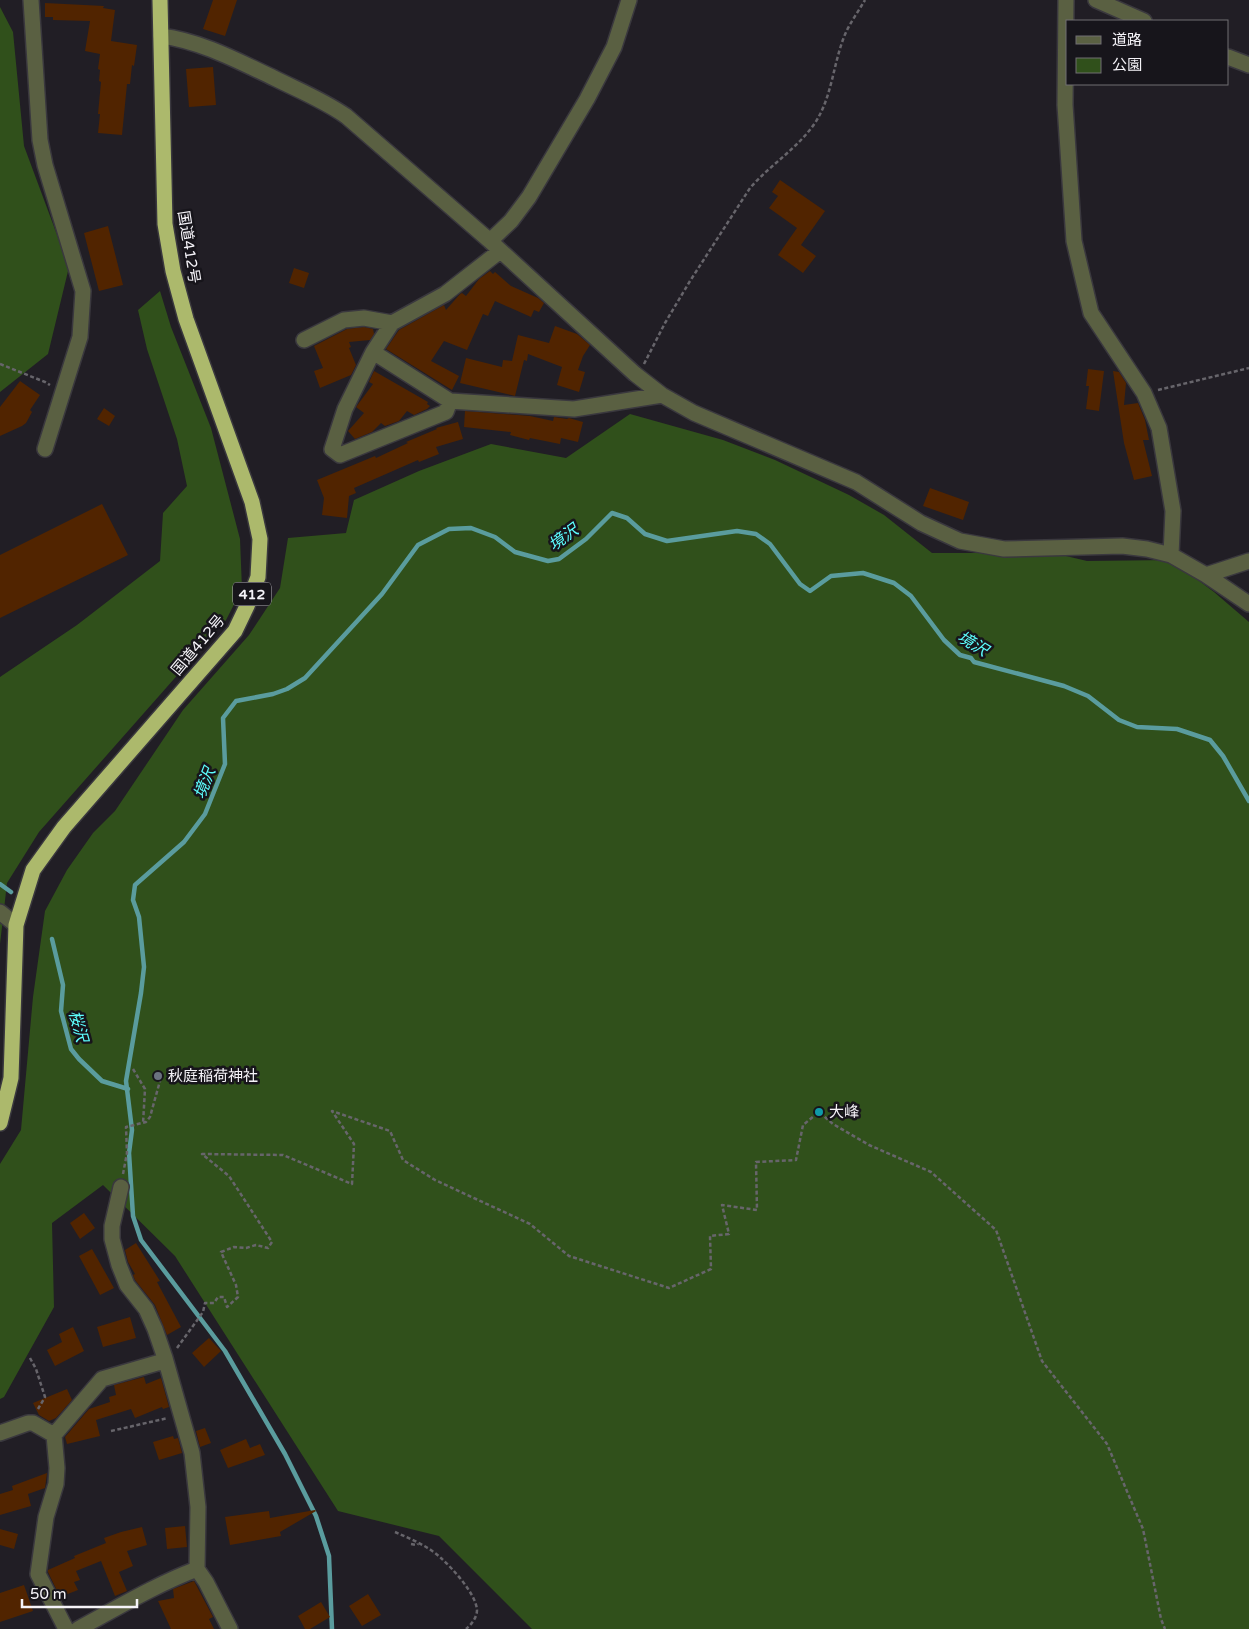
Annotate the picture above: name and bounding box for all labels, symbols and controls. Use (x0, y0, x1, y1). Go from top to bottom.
legend (1066, 20, 1229, 85)
text: 道路 (1112, 31, 1142, 49)
text: 公園 (1112, 56, 1142, 74)
street label: 国道412号 (174, 209, 204, 285)
water label: 境沢 (545, 519, 584, 555)
road number: 412 (233, 582, 271, 606)
street label: 国道412号 (168, 611, 228, 679)
water label: 境沢 (954, 627, 993, 662)
water label: 境沢 (190, 763, 221, 802)
water label: 桜沢 (64, 1008, 92, 1046)
place label: 秋庭稲荷神社 (168, 1067, 258, 1085)
marker: 秋庭稲荷神社 (152, 1070, 164, 1082)
place label: 大峰 (829, 1103, 859, 1121)
marker: 大峰 (813, 1106, 825, 1118)
scale bar (22, 1576, 138, 1608)
text: 50 m (30, 1585, 67, 1603)

